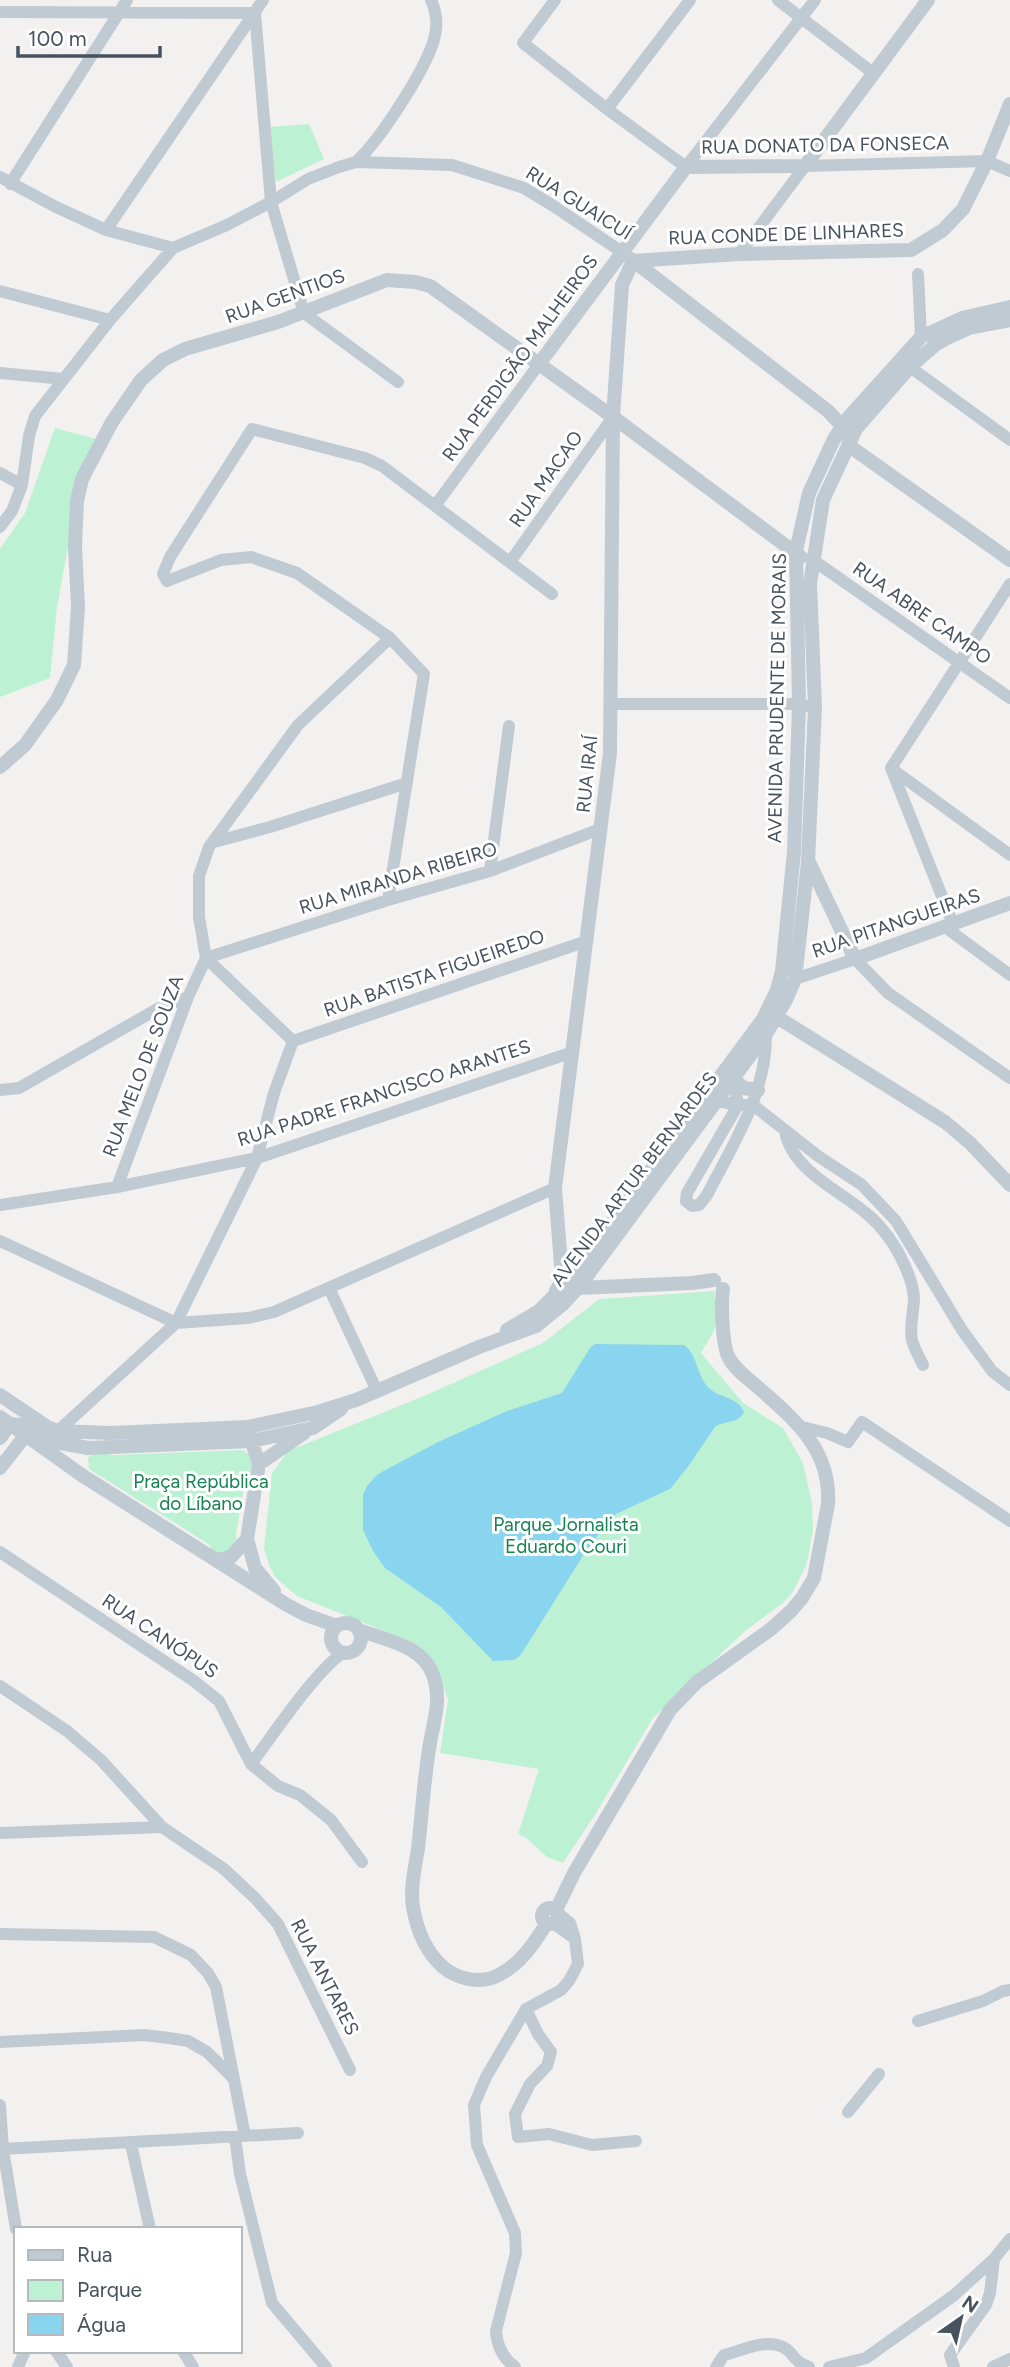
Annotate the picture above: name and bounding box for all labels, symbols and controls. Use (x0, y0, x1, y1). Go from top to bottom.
scale bar (18, 14, 159, 58)
text: 100 m (28, 26, 87, 51)
street label: RUA DONATO DA FONSECA (701, 131, 949, 159)
street label: RUA GUAICUÍ (522, 161, 637, 245)
street label: RUA CONDE DE LINHARES (668, 218, 904, 250)
street label: RUA PERDIGÃO MALHEIROS (437, 250, 603, 466)
street label: RUA GENTIOS (222, 264, 348, 328)
street label: RUA MACAO (504, 426, 588, 532)
street label: AVENIDA PRUDENTE DE MORAIS (763, 553, 791, 843)
street label: RUA ABRE CAMPO (848, 557, 996, 669)
street label: RUA IRAÍ (571, 733, 603, 814)
street label: RUA MIRANDA RIBEIRO (296, 837, 500, 919)
street label: RUA PITANGUEIRAS (809, 883, 983, 963)
street label: RUA BATISTA FIGUEIREDO (321, 924, 547, 1022)
street label: RUA MELO DE SOUZA (98, 972, 188, 1160)
street label: RUA PADRE FRANCISCO ARANTES (235, 1035, 533, 1151)
street label: AVENIDA ARTUR BERNARDES (546, 1067, 722, 1291)
park label: Praça República do Líbano (133, 1470, 269, 1515)
park label: Parque Jornalista Eduardo Couri (493, 1513, 639, 1558)
street label: RUA CANÓPUS (98, 1589, 222, 1683)
street label: RUA ANTARES (286, 1915, 364, 2039)
legend (14, 2227, 242, 2353)
text: Rua (77, 2242, 113, 2267)
text: Parque (77, 2277, 142, 2302)
north arrow (926, 2283, 996, 2353)
text: N (958, 2291, 983, 2318)
text: Água (77, 2312, 126, 2337)

